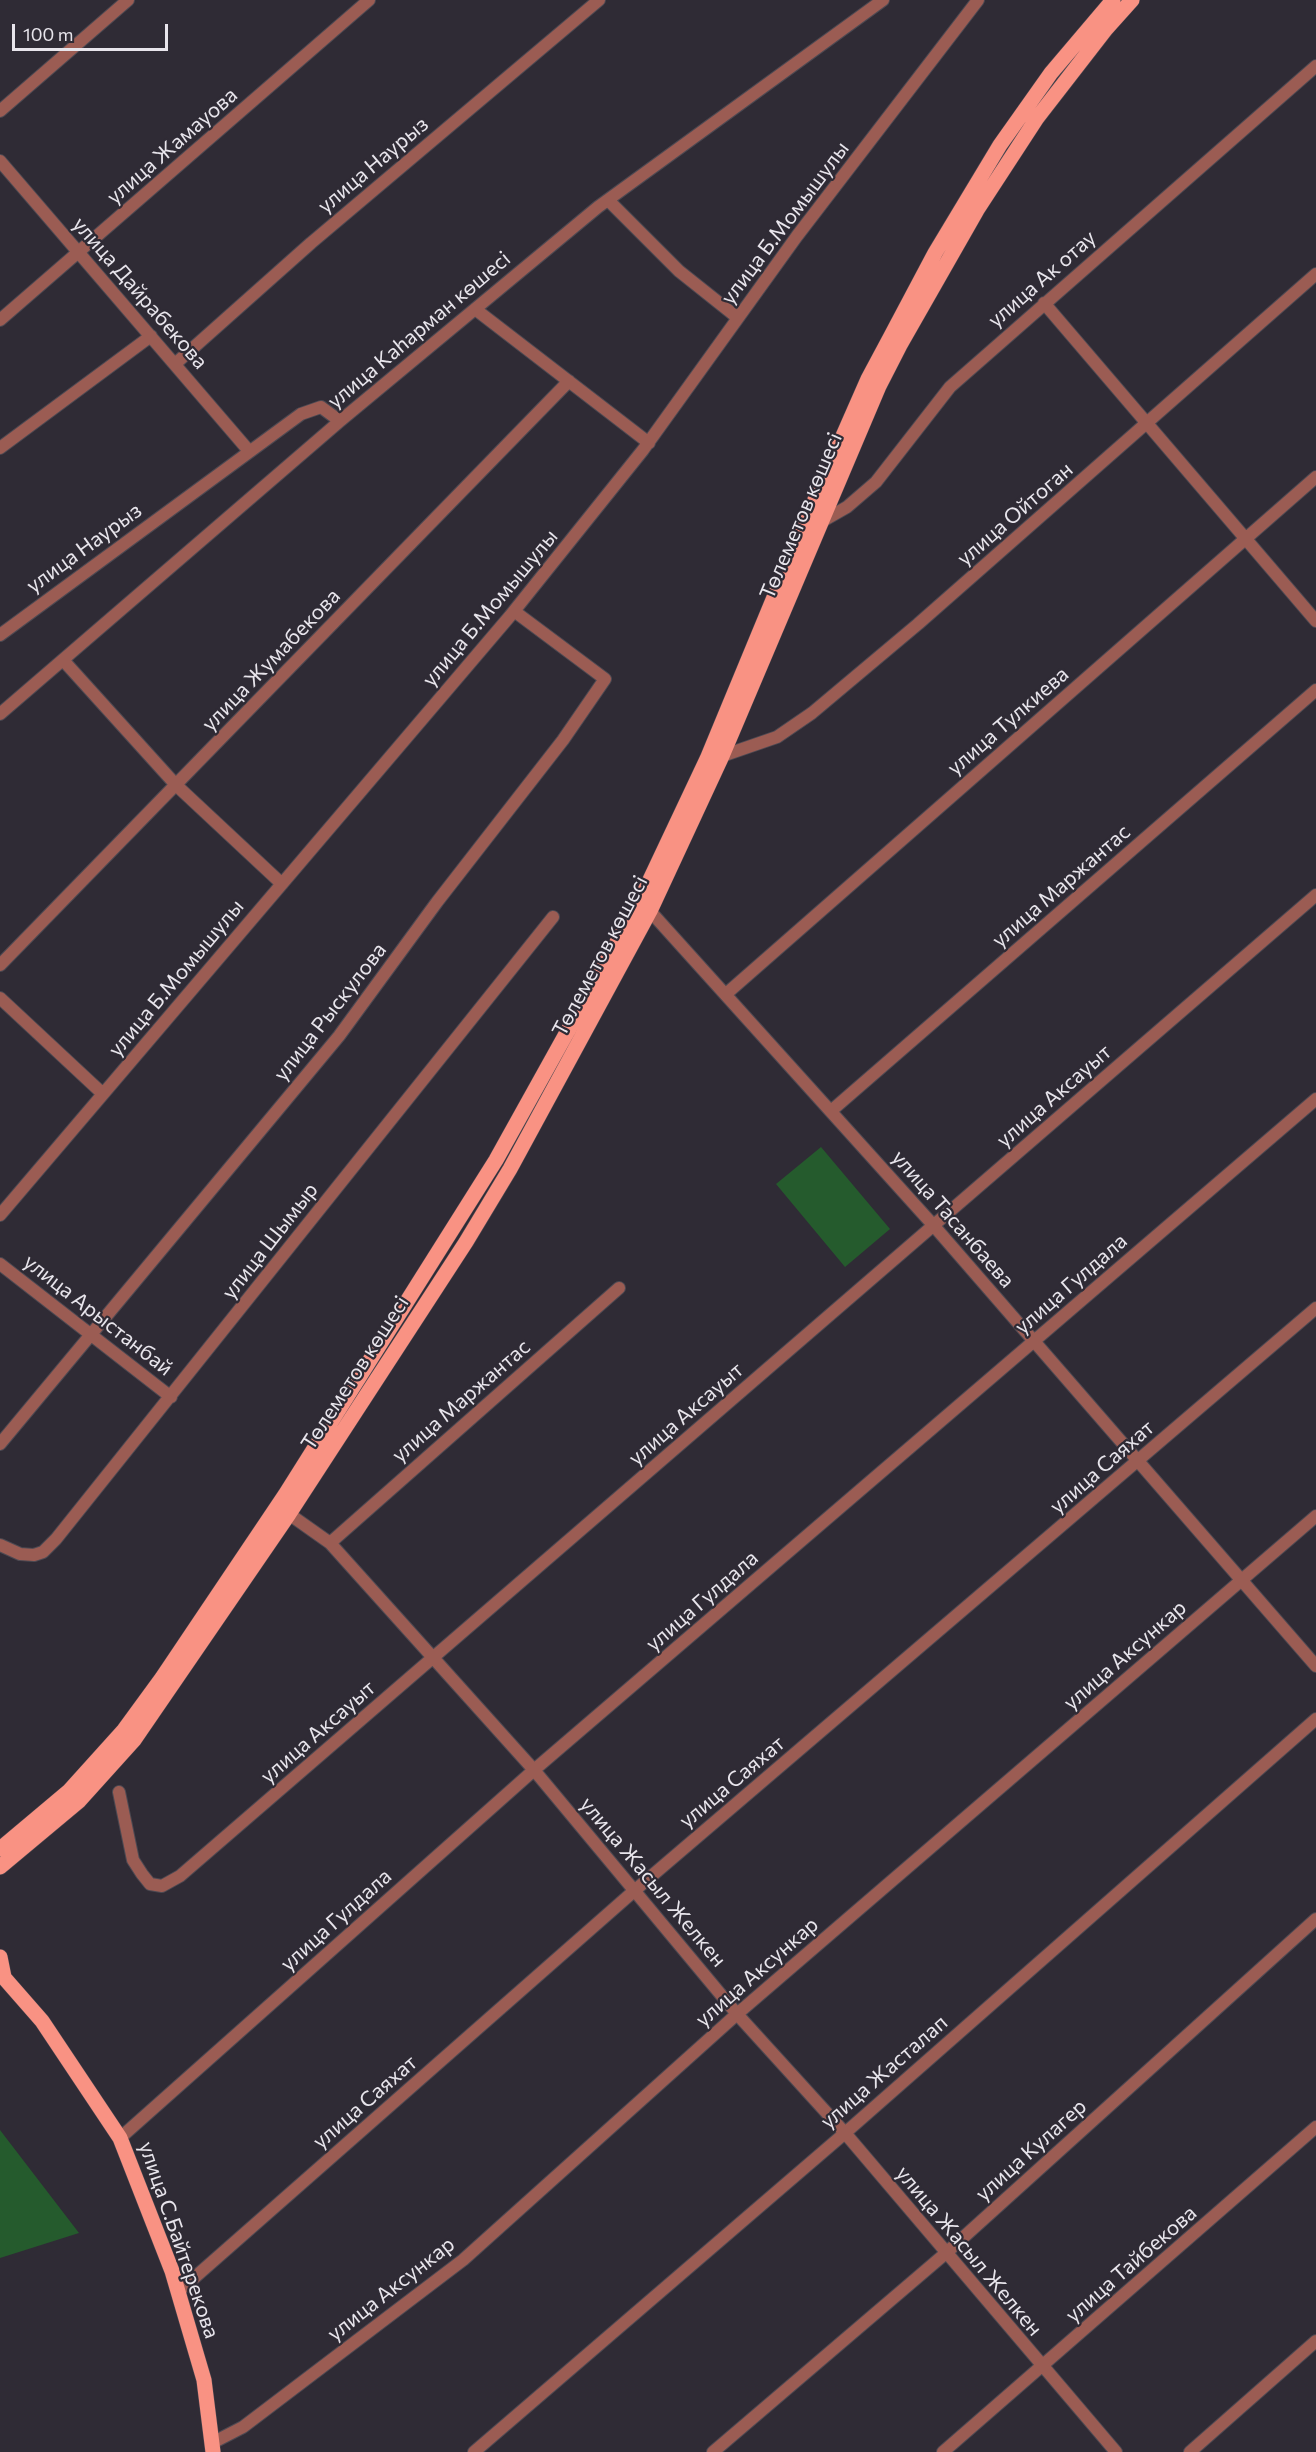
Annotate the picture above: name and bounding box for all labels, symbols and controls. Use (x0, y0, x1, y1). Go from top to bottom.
scale bar (15, 12, 171, 50)
text: 100 m (23, 23, 73, 45)
street label: улица Жамауова (102, 82, 242, 210)
street label: улица Наурыз (313, 112, 433, 218)
street label: улица Б.Момышулы (716, 137, 854, 309)
street label: улица Дайрабекова (67, 212, 213, 374)
street label: улица Ак отау (983, 225, 1101, 333)
street label: улица Каһарман көшесі (322, 246, 516, 414)
street label: Төлеметов көшесі (755, 429, 847, 603)
street label: улица Ойтоган (952, 457, 1078, 571)
street label: улица Наурыз (21, 498, 147, 598)
street label: улица Б.Момышулы (417, 524, 563, 692)
street label: улица Жумабекова (197, 584, 345, 736)
street label: улица Тулкиева (942, 662, 1074, 780)
street label: улица Маржантас (987, 819, 1135, 953)
street label: Төлеметов көшесі (547, 871, 653, 1041)
street label: улица Б.Момышулы (103, 894, 249, 1062)
street label: улица Рыскулова (268, 938, 392, 1086)
street label: улица Аксауыт (992, 1039, 1116, 1153)
street label: улица Тасанбаева (886, 1145, 1020, 1293)
street label: улица Шымыр (217, 1178, 323, 1304)
street label: улица Гулдала (1010, 1228, 1132, 1340)
street label: улица Арыстанбай (18, 1249, 178, 1381)
street label: Төлеметов көшесі (296, 1291, 414, 1455)
street label: улица Маржантас (387, 1334, 535, 1468)
street label: улица Аксауыт (624, 1357, 748, 1471)
street label: улица Саяхат (1045, 1415, 1159, 1519)
street label: улица Гулдала (641, 1545, 763, 1657)
street label: улица Аксункар (1059, 1595, 1191, 1715)
street label: улица Аксауыт (256, 1675, 380, 1789)
street label: улица Саяхат (674, 1731, 790, 1833)
street label: улица Жасыл Желкен (575, 1792, 731, 1972)
street label: улица Гулдала (275, 1864, 397, 1976)
street label: улица Аксункар (691, 1912, 823, 2032)
street label: улица Жасталап (815, 2010, 953, 2134)
street label: улица Саяхат (308, 2050, 422, 2154)
street label: улица Кулагер (970, 2094, 1092, 2206)
street label: улица С.Байтерекова (133, 2138, 225, 2342)
street label: улица Жасыл Желкен (891, 2161, 1047, 2341)
street label: улица Тайбекова (1060, 2200, 1202, 2328)
street label: улица Аксункар (322, 2232, 460, 2346)

